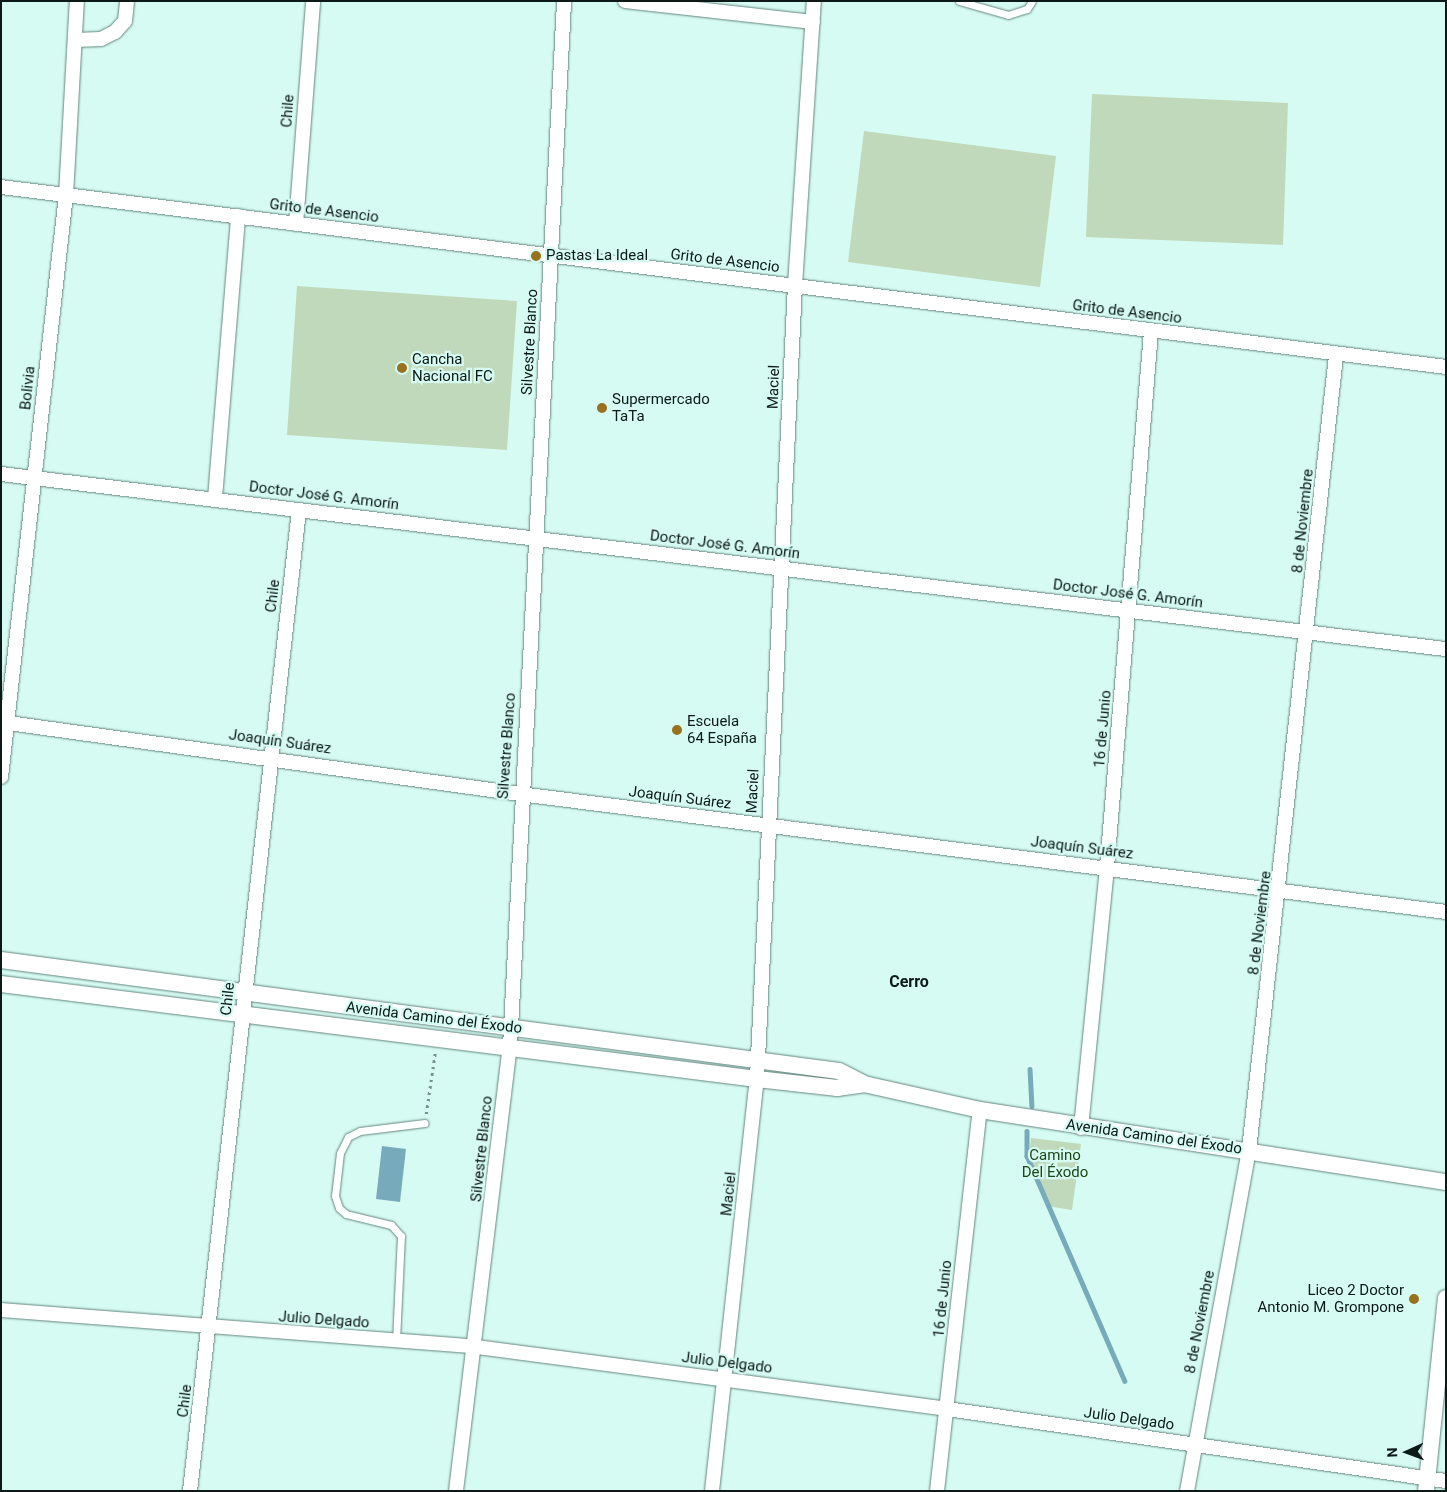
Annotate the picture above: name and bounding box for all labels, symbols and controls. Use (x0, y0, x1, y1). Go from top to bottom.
street label: Chile (278, 94, 298, 128)
street label: Grito de Asencio (268, 195, 380, 227)
street label: Grito de Asencio (669, 245, 781, 277)
place label: Pastas La Ideal (546, 247, 648, 265)
marker: Pastas La Ideal (530, 250, 542, 262)
street label: Silvestre Blanco (518, 288, 542, 396)
street label: Grito de Asencio (1071, 296, 1183, 328)
place label: Cancha Nacional FC (412, 350, 493, 385)
marker: Cancha Nacional FC (396, 362, 408, 374)
street label: Bolivia (17, 365, 39, 411)
street label: Maciel (764, 365, 784, 409)
place label: Supermercado TaTa (612, 390, 710, 425)
marker: Supermercado TaTa (596, 402, 608, 414)
street label: 8 de Noviembre (1289, 468, 1317, 574)
street label: Doctor José G. Amorín (248, 478, 400, 514)
street label: Doctor José G. Amorín (649, 527, 801, 563)
street label: Doctor José G. Amorín (1052, 576, 1204, 612)
street label: Chile (262, 578, 284, 614)
street label: 16 de Junio (1091, 689, 1115, 769)
street label: Silvestre Blanco (494, 692, 520, 800)
place label: Escuela 64 España (687, 712, 757, 747)
marker: Escuela 64 España (671, 724, 683, 736)
street label: Joaquín Suárez (228, 726, 332, 758)
street label: Maciel (743, 768, 763, 814)
street label: Joaquín Suárez (628, 783, 732, 813)
street label: Joaquín Suárez (1030, 833, 1134, 863)
street label: 8 de Noviembre (1245, 870, 1275, 976)
district label: Cerro (889, 972, 929, 992)
street label: Chile (217, 982, 239, 1016)
street label: Avenida Camino del Éxodo (345, 998, 523, 1038)
street label: Silvestre Blanco (467, 1095, 497, 1203)
street label: Avenida Camino del Éxodo (1065, 1116, 1243, 1158)
park label: Camino Del Éxodo (1022, 1146, 1088, 1181)
street label: Maciel (718, 1171, 740, 1217)
street label: 16 de Junio (930, 1259, 956, 1339)
street label: 8 de Noviembre (1181, 1269, 1219, 1375)
place label: Liceo 2 Doctor Antonio M. Grompone (1258, 1281, 1404, 1316)
marker: Liceo 2 Doctor Antonio M. Grompone (1408, 1293, 1420, 1305)
street label: Julio Delgado (278, 1308, 370, 1332)
street label: Julio Delgado (681, 1349, 773, 1377)
street label: Chile (174, 1383, 196, 1419)
street label: Julio Delgado (1083, 1404, 1175, 1434)
north arrow (1382, 1427, 1432, 1477)
text: N (1384, 1447, 1400, 1458)

